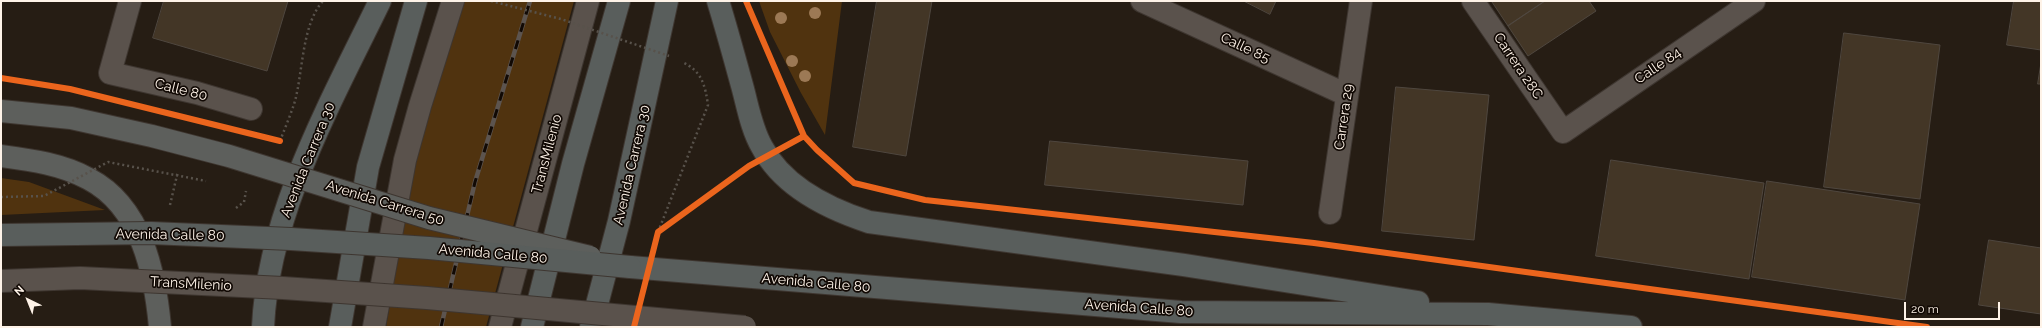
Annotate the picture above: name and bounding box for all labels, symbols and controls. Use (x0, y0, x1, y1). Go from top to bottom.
street label: Calle 85 (1218, 29, 1272, 67)
street label: Carrera 28C (1490, 30, 1546, 102)
street label: Calle 84 (1632, 44, 1684, 88)
street label: Calle 80 (153, 75, 209, 105)
street label: Carrera 29 (1331, 83, 1357, 151)
street label: Avenida Carrera 30 (277, 100, 339, 220)
street label: Avenida Carrera 30 (610, 103, 654, 227)
street label: TransMilenio (528, 112, 566, 196)
street label: Avenida Carrera 50 (324, 177, 446, 229)
street label: Avenida Calle 80 (115, 226, 225, 244)
street label: Avenida Calle 80 (438, 241, 548, 267)
street label: Avenida Calle 80 (761, 270, 871, 296)
street label: TransMilenio (150, 273, 232, 295)
north arrow (8, 280, 48, 320)
text: N (12, 283, 27, 298)
scale bar (1906, 294, 2002, 320)
street label: Avenida Calle 80 (1084, 296, 1194, 320)
text: 20 m (1911, 302, 1939, 316)

